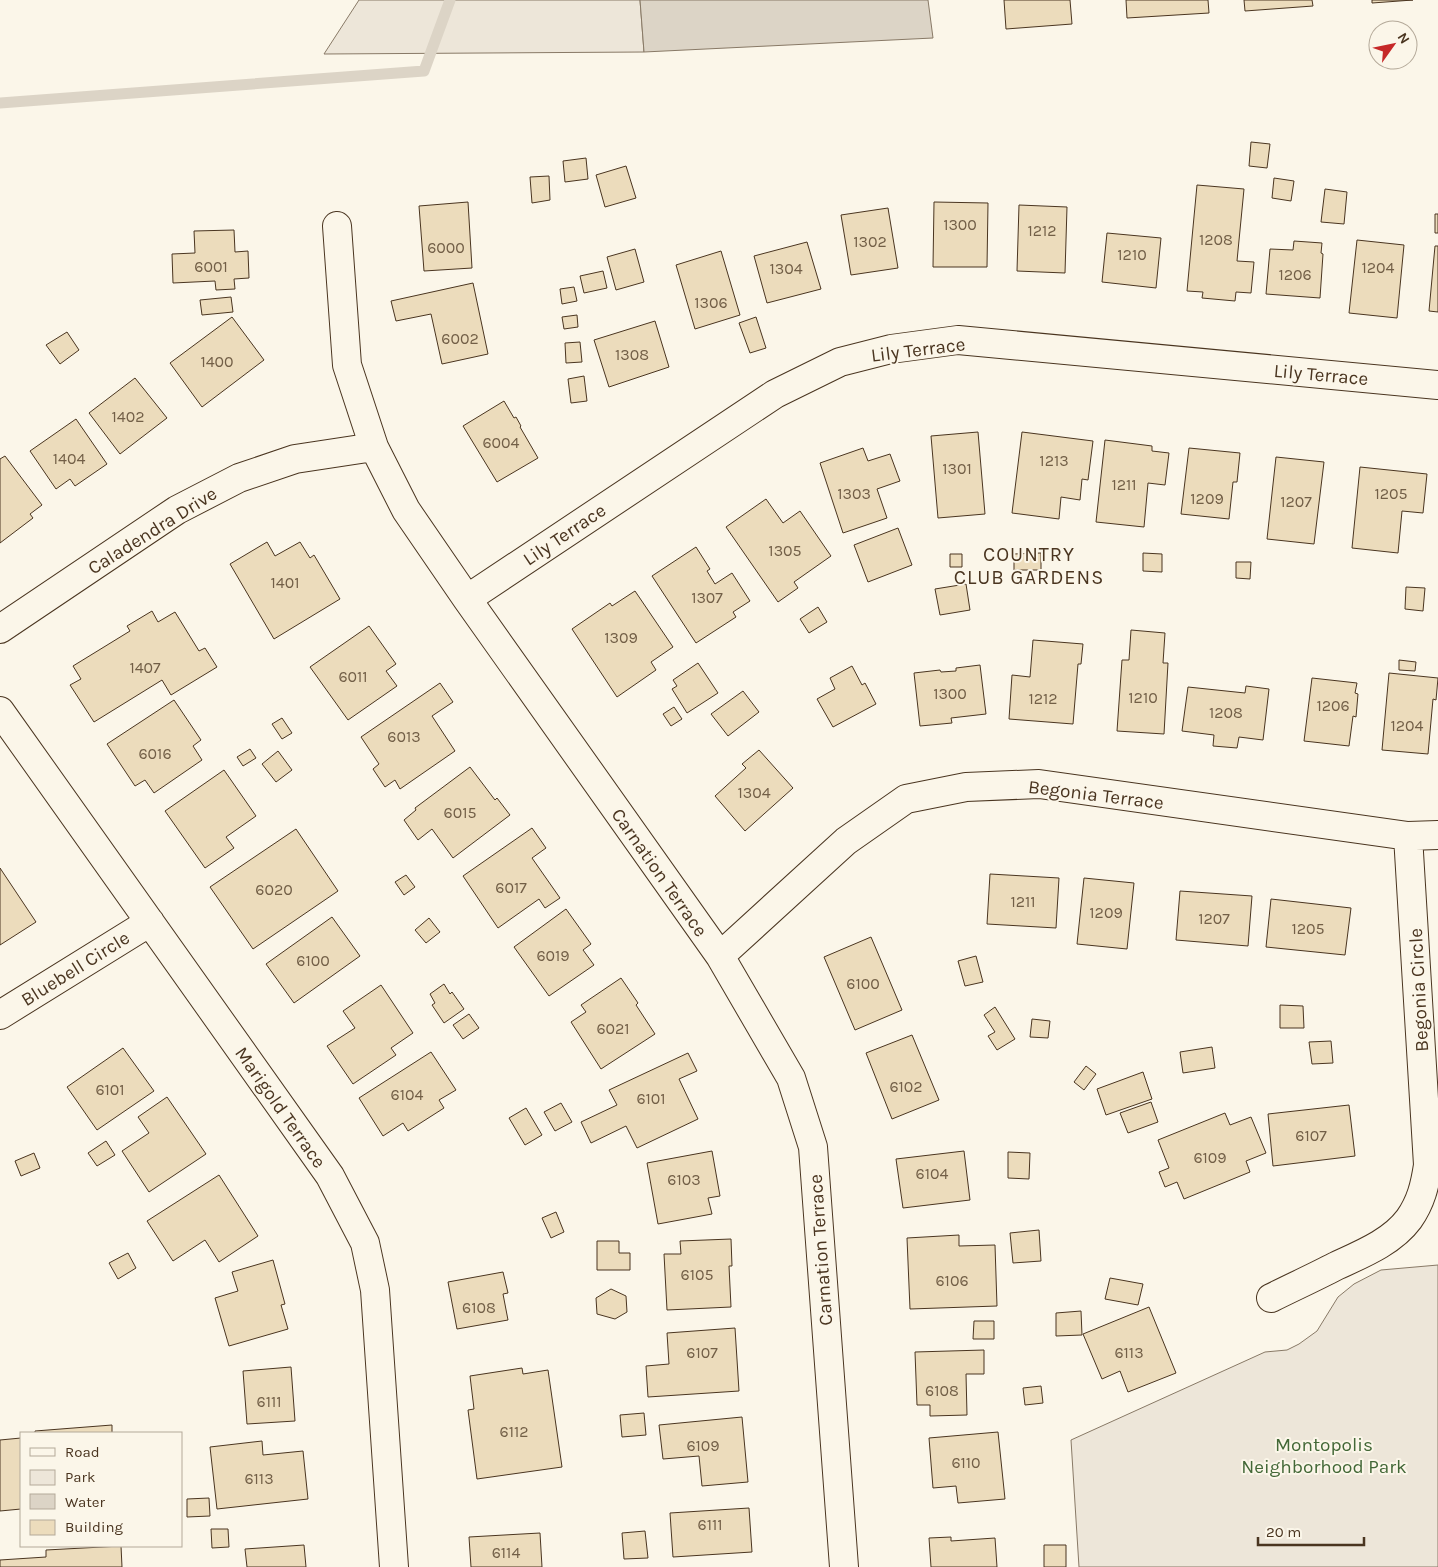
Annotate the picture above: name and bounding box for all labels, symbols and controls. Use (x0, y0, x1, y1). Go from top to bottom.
north arrow (1368, 20, 1418, 70)
text: N (1394, 29, 1413, 47)
house number: 1300 (943, 215, 977, 234)
house number: 1212 (1027, 221, 1057, 240)
house number: 1208 (1199, 230, 1233, 249)
house number: 1302 (853, 232, 887, 251)
house number: 6000 (427, 238, 465, 257)
house number: 1210 (1117, 245, 1147, 264)
house number: 6001 (194, 257, 228, 276)
house number: 1204 (1362, 258, 1395, 277)
house number: 1304 (769, 259, 803, 278)
house number: 1206 (1278, 265, 1312, 284)
house number: 1306 (694, 293, 728, 312)
house number: 6002 (441, 329, 479, 348)
street label: Lily Terrace (870, 333, 967, 367)
house number: 1308 (615, 345, 649, 364)
house number: 1400 (200, 352, 234, 371)
street label: Lily Terrace (1273, 360, 1369, 390)
house number: 1402 (112, 407, 145, 426)
house number: 6004 (482, 433, 520, 452)
house number: 1404 (53, 449, 85, 468)
house number: 1213 (1039, 451, 1069, 470)
house number: 1301 (942, 459, 972, 478)
house number: 1211 (1111, 475, 1137, 494)
street label: Caladendra Drive (84, 482, 221, 579)
house number: 1303 (837, 484, 871, 503)
house number: 1205 (1374, 484, 1408, 503)
house number: 1209 (1190, 489, 1224, 508)
house number: 1207 (1280, 492, 1312, 511)
street label: Lily Terrace (519, 499, 610, 570)
house number: 1305 (768, 541, 802, 560)
district label: COUNTRY CLUB GARDENS (954, 543, 1104, 589)
house number: 1401 (270, 573, 300, 592)
house number: 1307 (691, 588, 723, 607)
house number: 1309 (604, 628, 638, 647)
house number: 1407 (129, 658, 161, 677)
house number: 6011 (338, 667, 368, 686)
house number: 1300 (933, 684, 967, 703)
house number: 1210 (1128, 688, 1158, 707)
house number: 1212 (1028, 689, 1058, 708)
house number: 1206 (1316, 696, 1350, 715)
house number: 1208 (1209, 703, 1243, 722)
house number: 1204 (1391, 716, 1424, 735)
house number: 6013 (387, 727, 421, 746)
house number: 6016 (138, 744, 172, 763)
street label: Begonia Terrace (1027, 776, 1165, 814)
house number: 1304 (737, 783, 771, 802)
house number: 6015 (444, 803, 476, 822)
street label: Carnation Terrace (607, 804, 712, 941)
house number: 6017 (495, 878, 527, 897)
house number: 6020 (255, 880, 293, 899)
house number: 1211 (1010, 892, 1036, 911)
house number: 1209 (1089, 903, 1123, 922)
house number: 1207 (1198, 909, 1230, 928)
house number: 1205 (1291, 919, 1325, 938)
street label: Bluebell Circle (17, 927, 134, 1011)
street label: Begonia Circle (1405, 928, 1433, 1052)
house number: 6019 (536, 946, 570, 965)
house number: 6100 (296, 951, 330, 970)
house number: 6100 (846, 974, 880, 993)
house number: 6021 (596, 1019, 630, 1038)
street label: Marigold Terrace (230, 1043, 330, 1172)
house number: 6102 (889, 1077, 923, 1096)
house number: 6101 (95, 1080, 125, 1099)
house number: 6104 (391, 1085, 423, 1104)
house number: 6101 (636, 1089, 666, 1108)
house number: 6107 (1295, 1126, 1327, 1145)
house number: 6109 (1193, 1148, 1227, 1167)
house number: 6104 (916, 1164, 948, 1183)
house number: 6103 (667, 1170, 701, 1189)
street label: Carnation Terrace (805, 1174, 837, 1326)
house number: 6105 (681, 1265, 713, 1284)
house number: 6106 (935, 1271, 969, 1290)
house number: 6108 (462, 1298, 496, 1317)
house number: 6107 (686, 1343, 718, 1362)
house number: 6113 (1114, 1343, 1144, 1362)
house number: 6108 (925, 1381, 959, 1400)
house number: 6111 (256, 1392, 282, 1411)
house number: 6112 (499, 1422, 529, 1441)
legend (20, 1432, 182, 1547)
park label: Montopolis Neighborhood Park (1241, 1434, 1407, 1478)
house number: 6109 (686, 1436, 720, 1455)
text: Road (65, 1443, 100, 1461)
house number: 6110 (951, 1453, 981, 1472)
text: Park (65, 1468, 95, 1486)
house number: 6113 (244, 1469, 274, 1488)
text: Water (65, 1493, 106, 1511)
scale bar (1258, 1514, 1364, 1546)
house number: 6111 (697, 1515, 723, 1534)
text: Building (65, 1518, 123, 1536)
text: 20 m (1266, 1523, 1301, 1541)
house number: 6114 (492, 1543, 520, 1562)

